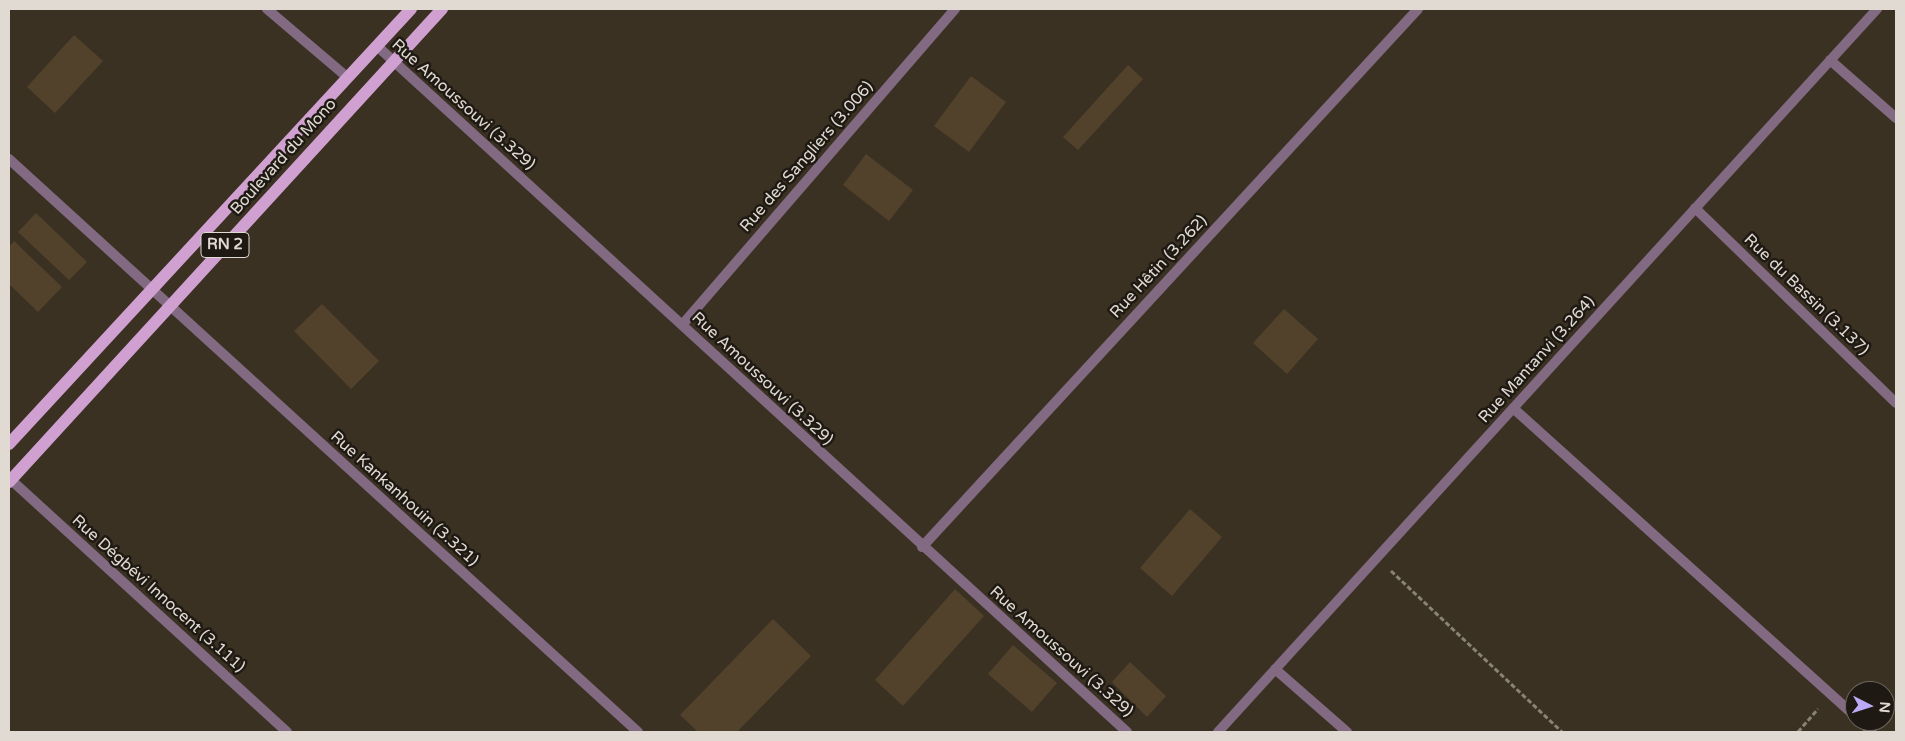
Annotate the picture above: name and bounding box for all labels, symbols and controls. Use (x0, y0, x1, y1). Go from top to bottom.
street label: Rue Amoussouvi (3.329) (387, 36, 539, 174)
street label: Rue des Sangliers (3.006) (736, 78, 878, 236)
street label: Boulevard du Mono (227, 95, 341, 219)
street label: Rue Hêtin (3.262) (1106, 212, 1212, 322)
street label: Rue du Bassin (3.137) (1740, 230, 1872, 360)
road number: RN 2 (201, 232, 249, 258)
street label: Rue Mantanvi (3.264) (1475, 293, 1599, 427)
street label: Rue Amoussouvi (3.329) (687, 309, 837, 449)
street label: Rue Kankanhouin (3.321) (326, 427, 482, 571)
street label: Rue Dégbévi Innocent (3.111) (68, 511, 248, 677)
street label: Rue Amoussouvi (3.329) (985, 583, 1137, 721)
north arrow (1845, 681, 1895, 731)
text: N (1875, 701, 1893, 714)

